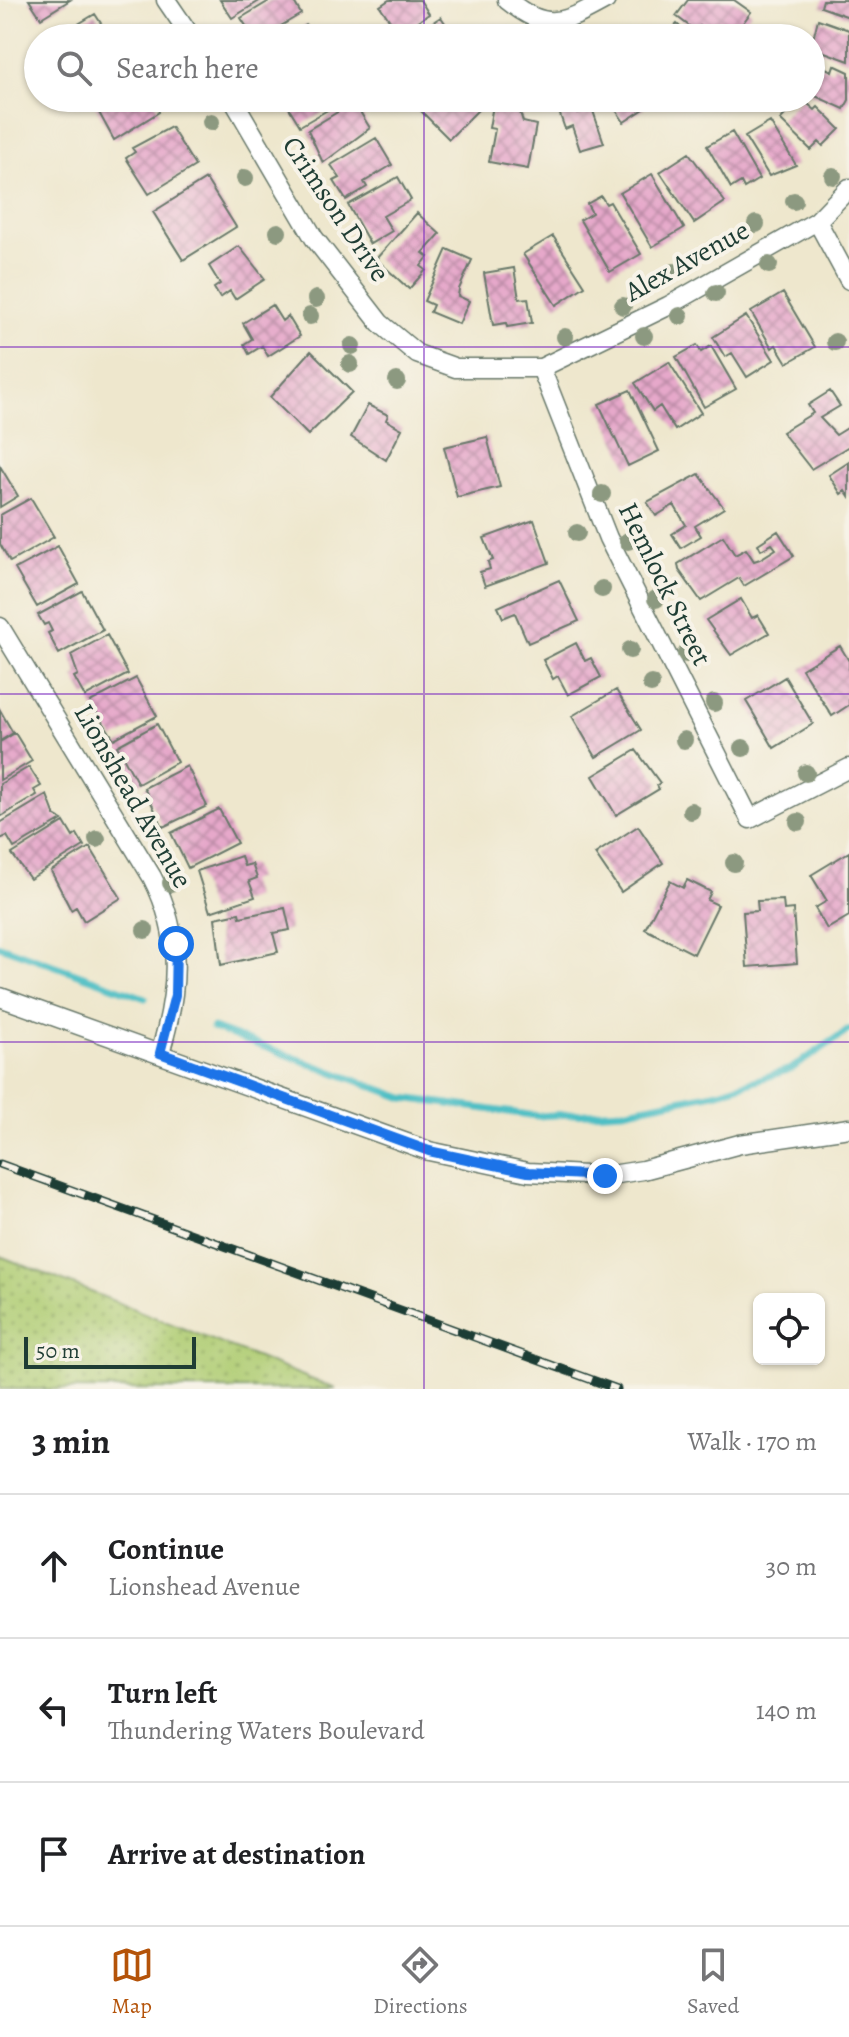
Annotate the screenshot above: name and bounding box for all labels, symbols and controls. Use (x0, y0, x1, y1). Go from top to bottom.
search box (24, 24, 825, 112)
icon: search (52, 46, 96, 90)
text: Search here (116, 48, 259, 88)
street label: Crimson Drive (273, 129, 399, 289)
street label: Alex Avenue (617, 211, 756, 311)
street label: Hemlock Street (609, 496, 721, 672)
street label: Lionshead Avenue (65, 697, 201, 895)
route start (158, 926, 194, 962)
route end (587, 1158, 623, 1194)
map controls (753, 1293, 825, 1365)
button: locate (753, 1293, 825, 1365)
scale bar (24, 1333, 196, 1369)
text: 50 m (36, 1336, 80, 1366)
text: 3 min (32, 1418, 110, 1465)
text: Walk · 170 m (688, 1424, 817, 1459)
text: Continue (108, 1529, 224, 1569)
icon: ahead (32, 1544, 76, 1588)
text: 30 m (766, 1549, 817, 1584)
text: Lionshead Avenue (108, 1569, 300, 1604)
text: Turn left (108, 1673, 217, 1713)
icon: left (32, 1688, 76, 1732)
text: 140 m (756, 1693, 817, 1728)
text: Thundering Waters Boulevard (108, 1713, 425, 1748)
icon: arrive (32, 1832, 76, 1876)
text: Arrive at destination (108, 1834, 365, 1874)
tab: Map (110, 1943, 154, 2021)
tab: Directions (373, 1943, 468, 2021)
tab: Saved (687, 1943, 739, 2021)

